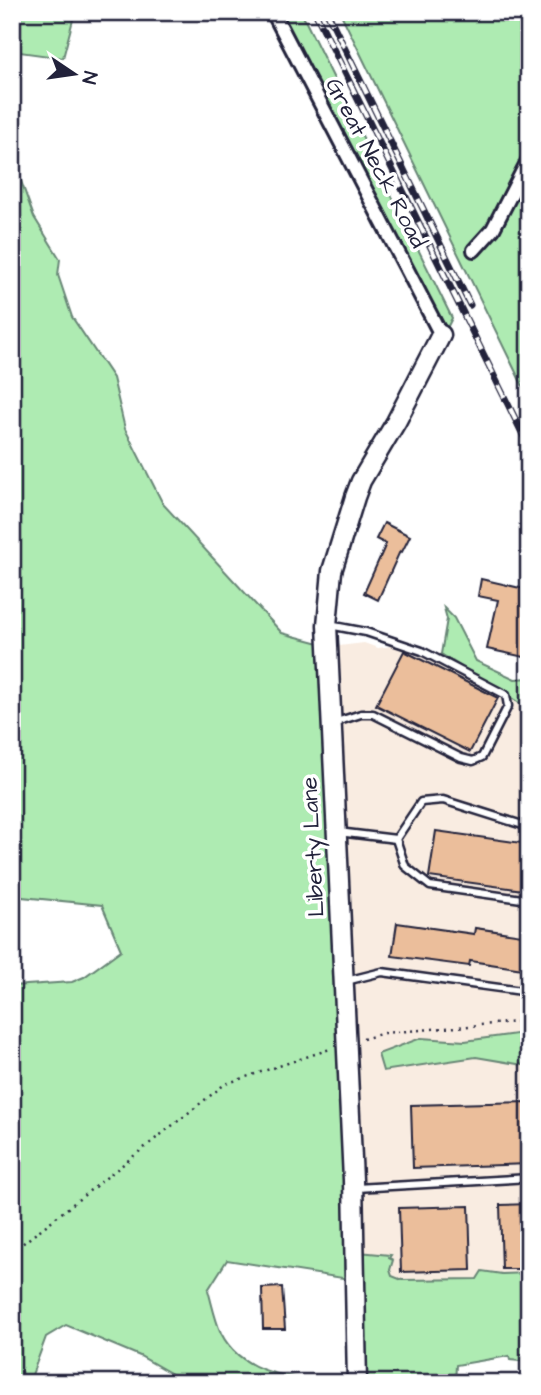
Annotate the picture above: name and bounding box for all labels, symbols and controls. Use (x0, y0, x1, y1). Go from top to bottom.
north arrow (38, 38, 108, 108)
text: N (75, 69, 104, 86)
street label: Great Neck Road (318, 72, 435, 254)
street label: Liberty Lane (293, 776, 334, 918)

